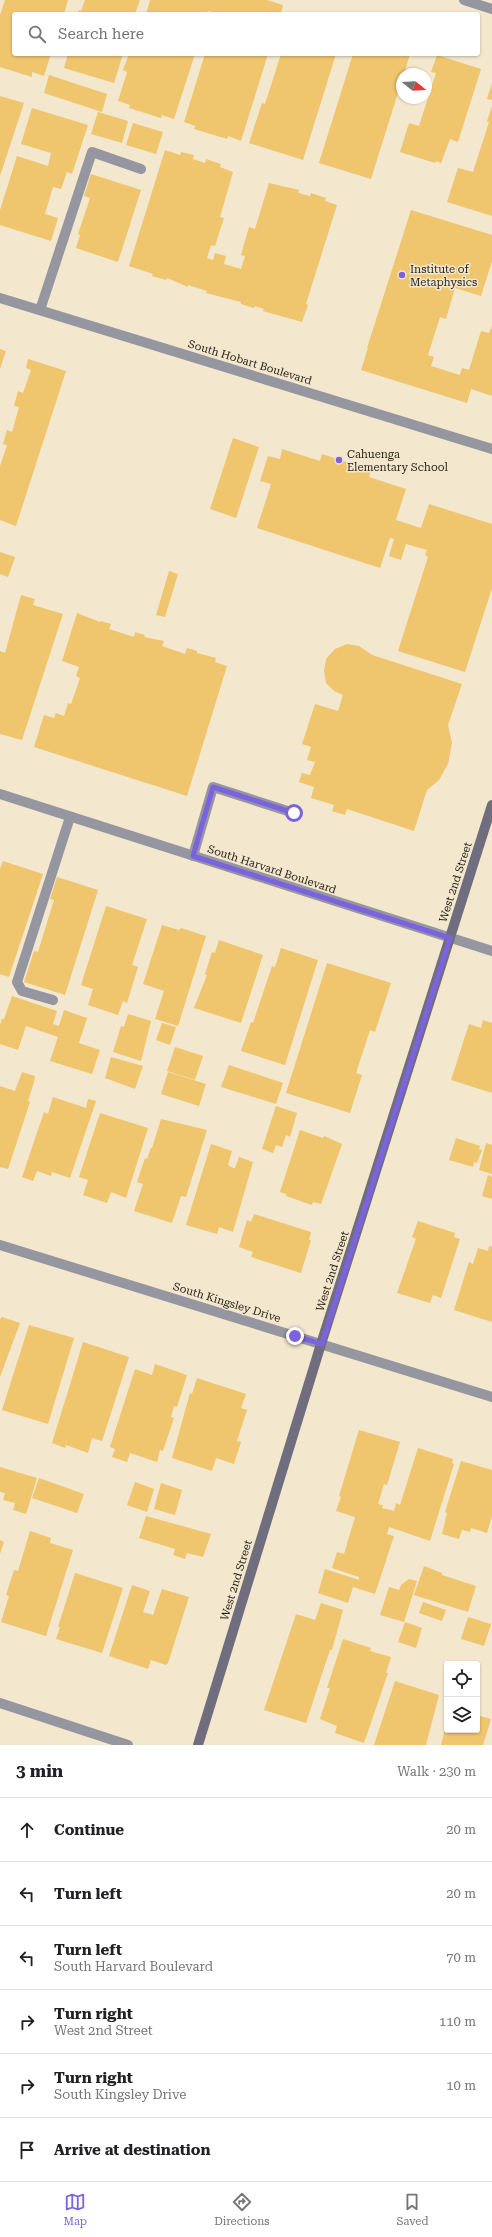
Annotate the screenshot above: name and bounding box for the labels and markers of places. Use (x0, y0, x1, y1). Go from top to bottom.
place label: Institute of Metaphysics (410, 263, 477, 289)
marker: Institute of Metaphysics (397, 270, 407, 280)
place label: Cahuenga Elementary School (347, 448, 448, 474)
marker: Cahuenga Elementary School (334, 455, 344, 465)

